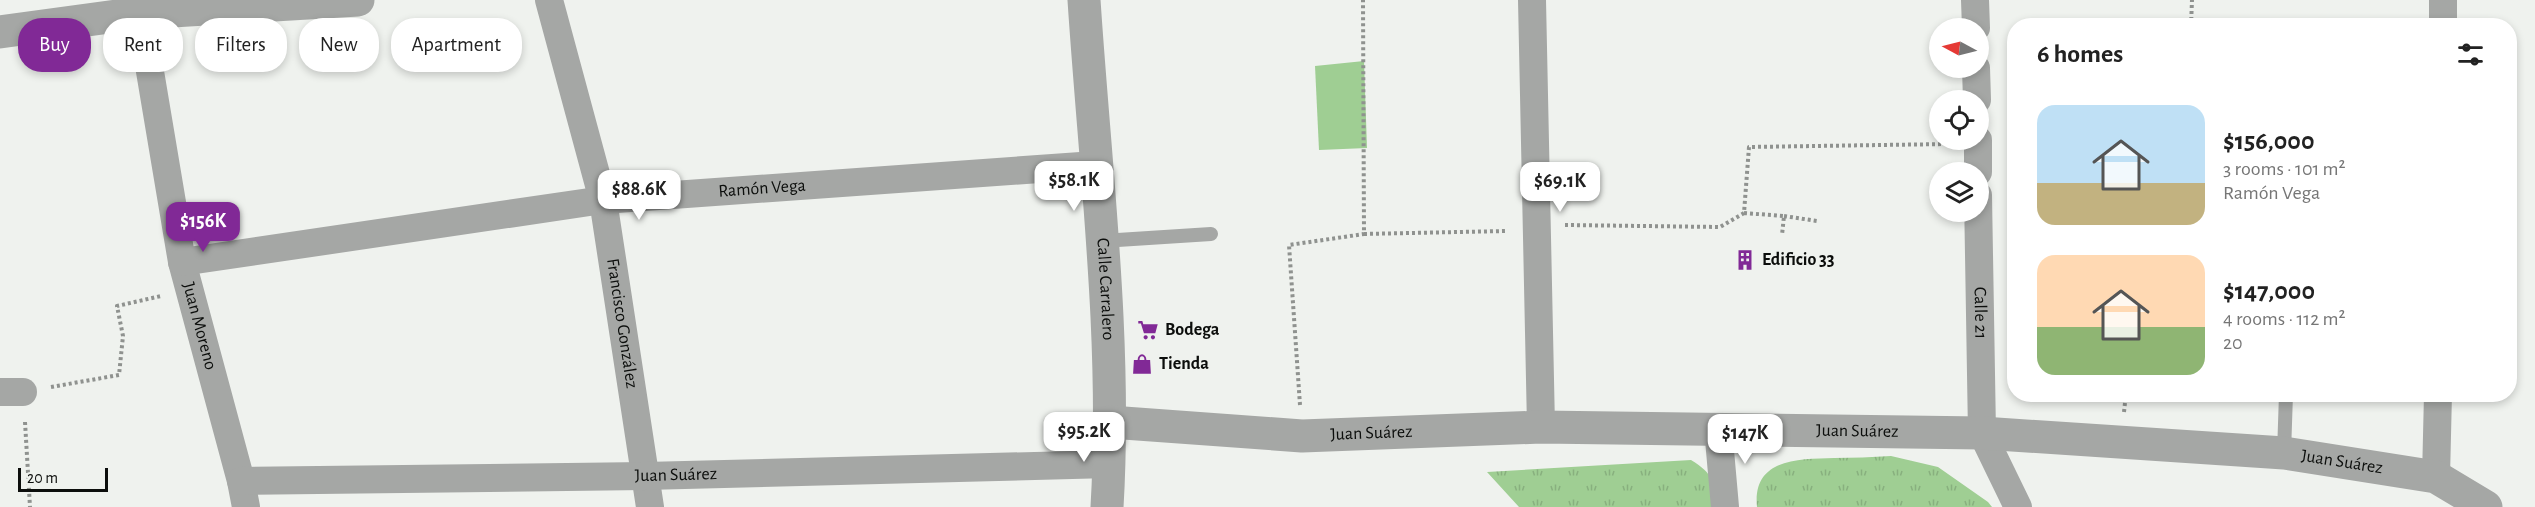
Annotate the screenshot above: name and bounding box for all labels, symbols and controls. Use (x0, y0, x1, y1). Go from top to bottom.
chip: Buy (18, 18, 91, 72)
chip: Rent (103, 18, 183, 72)
chip: Filters (195, 18, 287, 72)
chip: New (299, 18, 379, 72)
chip: Apartment (391, 18, 522, 72)
north arrow (1929, 18, 1989, 78)
map controls (1929, 18, 1989, 222)
icon: filters (2454, 38, 2487, 71)
text: 6 homes (2037, 41, 2123, 67)
button: locate (1929, 90, 1989, 150)
text: $156,000 (2223, 128, 2314, 154)
icon: home (2085, 129, 2157, 201)
text: 3 rooms · 101 m² (2223, 159, 2346, 179)
pin: $58.1K (1025, 161, 1123, 212)
pin: $69.1K (1511, 162, 1609, 213)
button: layers (1929, 162, 1989, 222)
pin: $88.6K (590, 170, 688, 221)
text: $58.1K (1049, 170, 1099, 190)
text: $69.1K (1534, 171, 1586, 191)
street label: Ramón Vega (718, 177, 806, 201)
text: $88.6K (612, 179, 666, 199)
text: Ramón Vega (2223, 183, 2320, 203)
pin: $156K (161, 202, 245, 253)
text: $156K (180, 211, 226, 231)
street label: Calle Carralero (1093, 237, 1117, 341)
building icon: Edificio 33 (1733, 248, 1757, 272)
place label: Edificio 33 (1762, 251, 1835, 269)
street label: Francisco González (603, 257, 641, 390)
text: $147,000 (2223, 278, 2315, 304)
icon: home (2085, 279, 2157, 351)
street label: Juan Moreno (179, 280, 220, 372)
street label: Calle 21 (1971, 287, 1989, 339)
text: 4 rooms · 112 m² (2223, 309, 2346, 329)
supermarket icon: Bodega (1136, 318, 1160, 342)
place label: Bodega (1165, 321, 1220, 339)
text: 20 (2223, 333, 2243, 353)
shop icon: Tienda (1130, 352, 1154, 376)
place label: Tienda (1159, 355, 1209, 373)
pin: $95.2K (1035, 412, 1133, 463)
pin: $147K (1703, 414, 1787, 465)
text: $95.2K (1058, 421, 1110, 441)
street label: Juan Suárez (1816, 422, 1899, 441)
street label: Juan Suárez (1330, 423, 1413, 444)
text: $147K (1722, 423, 1768, 443)
street label: Juan Suárez (2300, 447, 2384, 477)
scale bar (18, 465, 108, 492)
street label: Juan Suárez (635, 465, 717, 485)
text: 20 m (27, 470, 58, 486)

